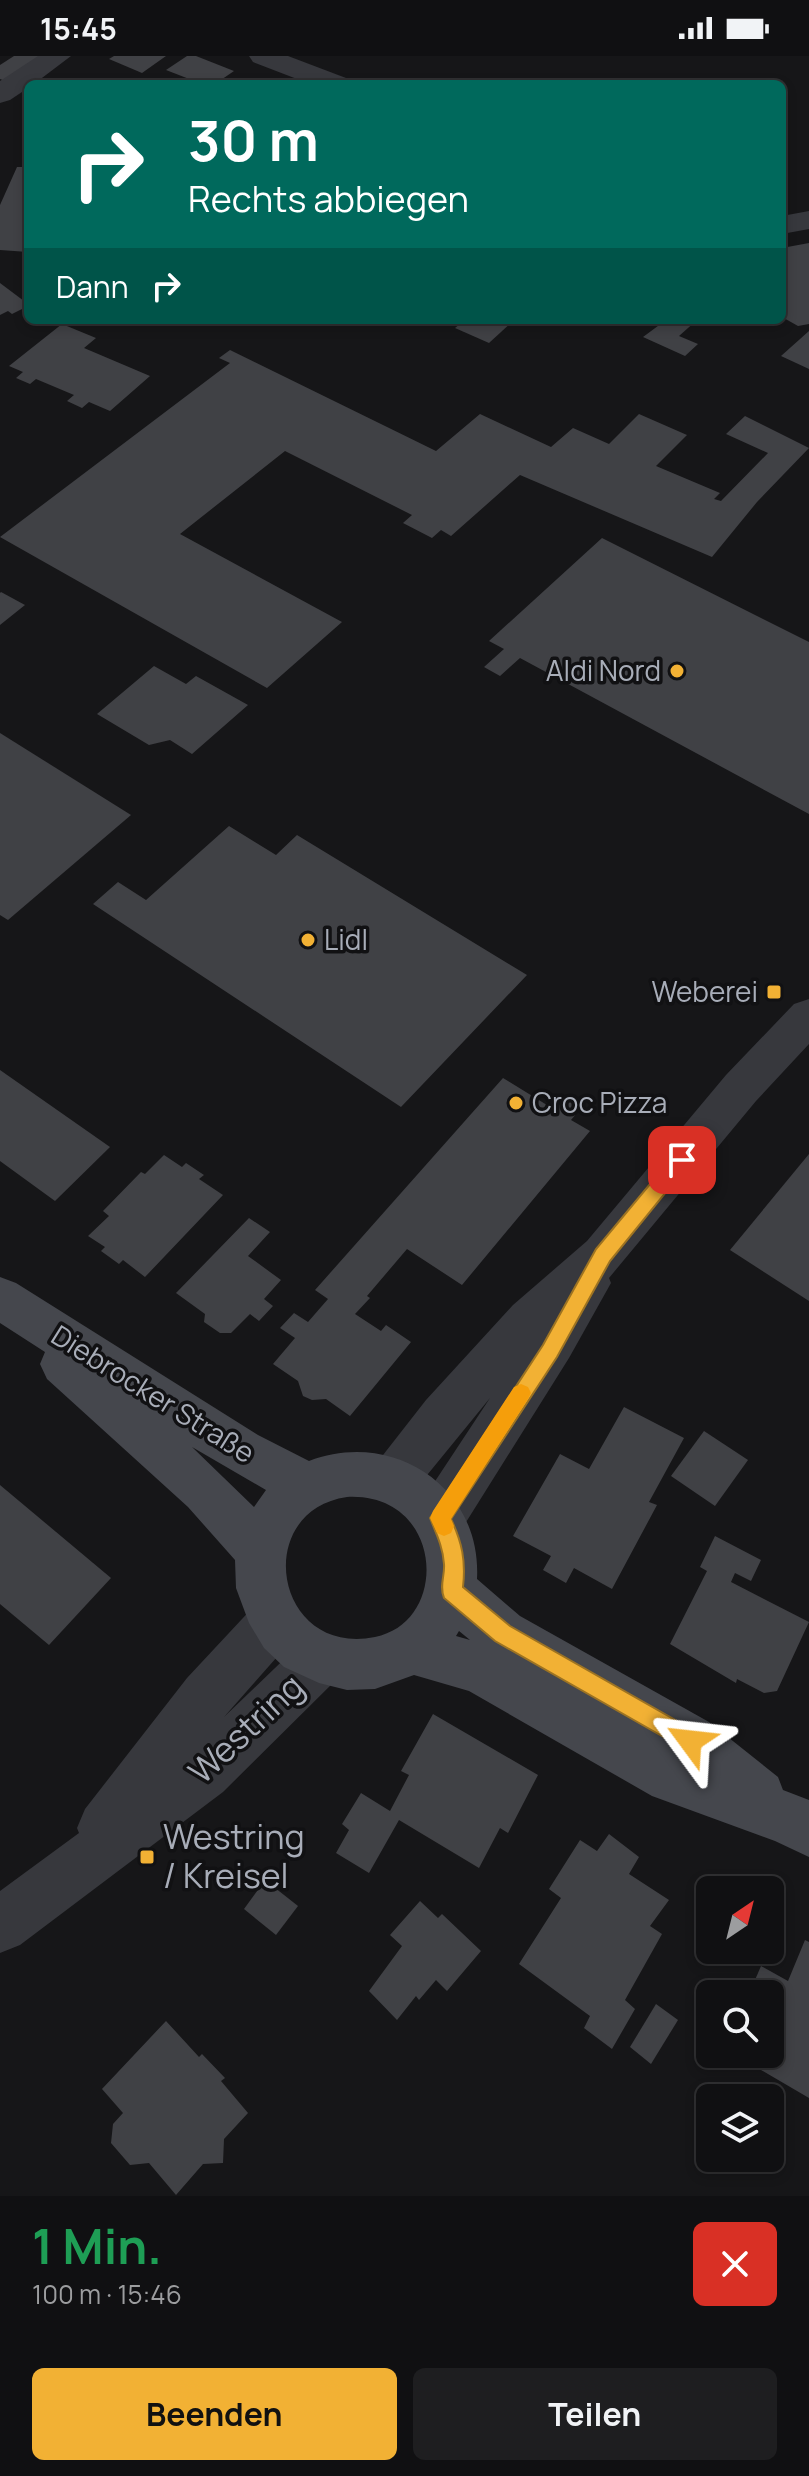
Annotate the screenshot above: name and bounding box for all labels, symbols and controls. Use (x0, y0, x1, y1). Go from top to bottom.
text: 15:45 (40, 8, 117, 49)
text: 30 m (188, 101, 319, 178)
icon: right (56, 112, 160, 216)
text: Rechts abbiegen (188, 174, 469, 223)
icon: right (144, 264, 188, 308)
text: Dann (56, 266, 128, 307)
place label: Aldi Nord (546, 651, 661, 689)
marker: Aldi Nord (668, 662, 686, 680)
place label: Lidl (324, 920, 368, 958)
marker: Lidl (299, 931, 317, 949)
place label: Weberei (651, 972, 758, 1010)
marker: Weberei (765, 983, 783, 1001)
place label: Croc Pizza (532, 1083, 667, 1121)
marker: Croc Pizza (507, 1094, 525, 1112)
pin (648, 1126, 716, 1194)
icon: arrive (660, 1138, 704, 1182)
street label: Diebrocker Straße (45, 1315, 262, 1471)
street label: Westring (178, 1663, 313, 1793)
position arrow (648, 1699, 732, 1783)
place label: Westring / Kreisel (163, 1813, 305, 1898)
marker: Westring / Kreisel (138, 1848, 156, 1866)
north arrow (696, 1876, 784, 1964)
map controls (696, 1876, 784, 2172)
button: search (696, 1980, 784, 2068)
button: layers (696, 2084, 784, 2172)
text: 1 Min. (32, 2213, 162, 2278)
button: close (693, 2222, 777, 2306)
text: 100 m · 15:46 (32, 2276, 182, 2312)
button: Beenden (32, 2368, 397, 2460)
button: Teilen (413, 2368, 777, 2460)

